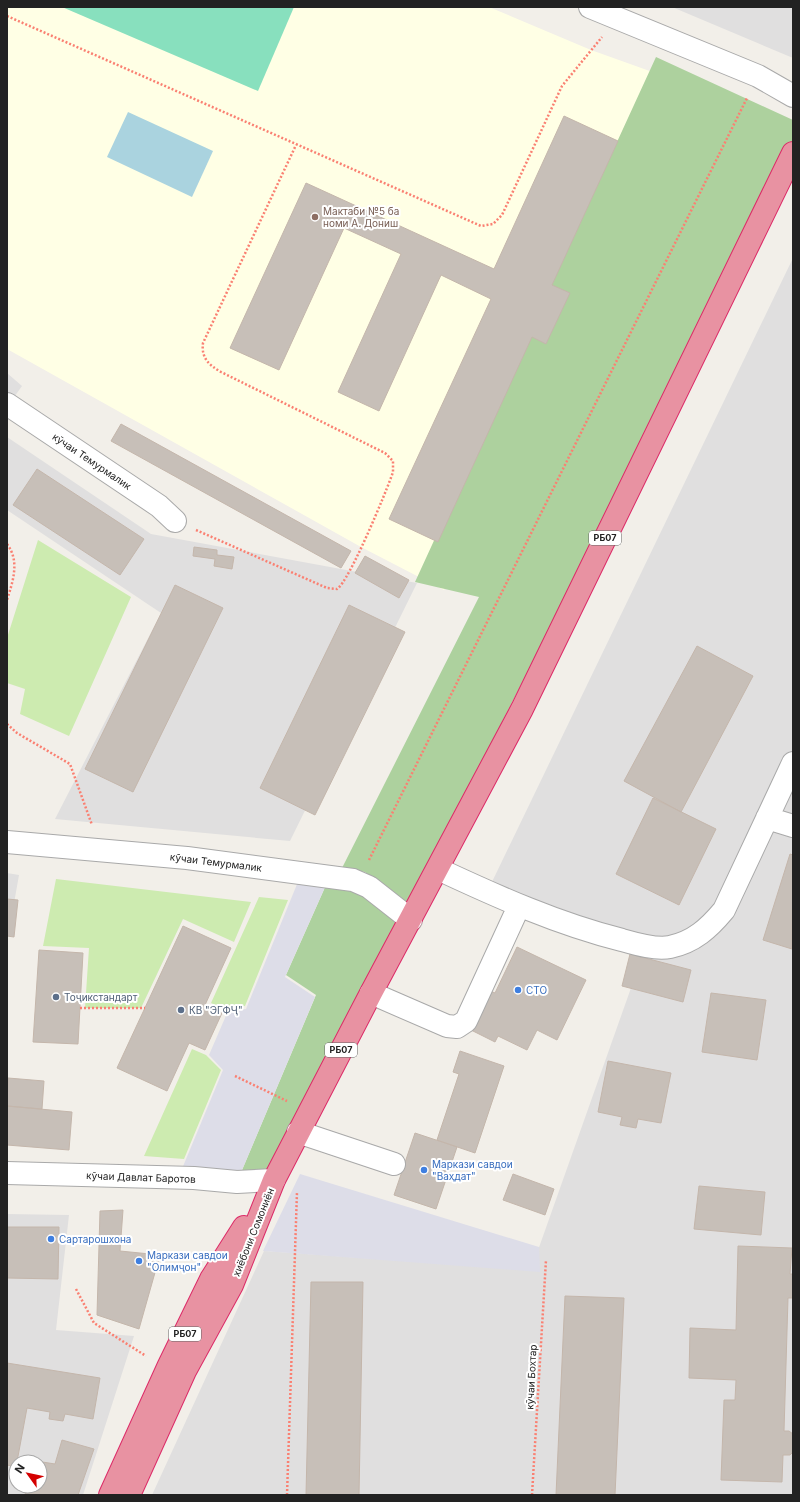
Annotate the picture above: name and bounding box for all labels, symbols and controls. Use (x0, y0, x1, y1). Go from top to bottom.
place label: Мактаби №5 ба номи А. Дониш (323, 205, 399, 229)
marker: Мактаби №5 ба номи А. Дониш (310, 212, 320, 222)
street label: кӯчаи Темурмалик (50, 430, 134, 492)
road number: РБ07 (589, 531, 621, 545)
street label: кӯчаи Темурмалик (169, 850, 263, 874)
place label: СТО (526, 984, 547, 996)
marker: СТО (513, 985, 523, 995)
place label: Тоҷикстандарт (64, 991, 138, 1003)
marker: Тоҷикстандарт (51, 992, 61, 1002)
place label: КВ "ЭГФҶ" (189, 1004, 243, 1016)
marker: КВ "ЭГФҶ" (176, 1005, 186, 1015)
road number: РБ07 (325, 1043, 357, 1057)
place label: Маркази савдои "Ваҳдат" (432, 1158, 513, 1182)
marker: Маркази савдои "Ваҳдат" (419, 1165, 429, 1175)
street label: кӯчаи Давлат Баротов (86, 1169, 196, 1185)
street label: хиёбони Сомониён (230, 1186, 276, 1278)
place label: Сартарошхона (59, 1233, 131, 1245)
marker: Сартарошхона (46, 1234, 56, 1244)
place label: Маркази савдои "Олимҷон" (147, 1249, 228, 1273)
marker: Маркази савдои "Олимҷон" (134, 1256, 144, 1266)
road number: РБ07 (169, 1327, 201, 1341)
street label: кӯчаи Бохтар (523, 1344, 539, 1410)
north arrow (8, 1454, 48, 1494)
text: N (11, 1461, 28, 1476)

